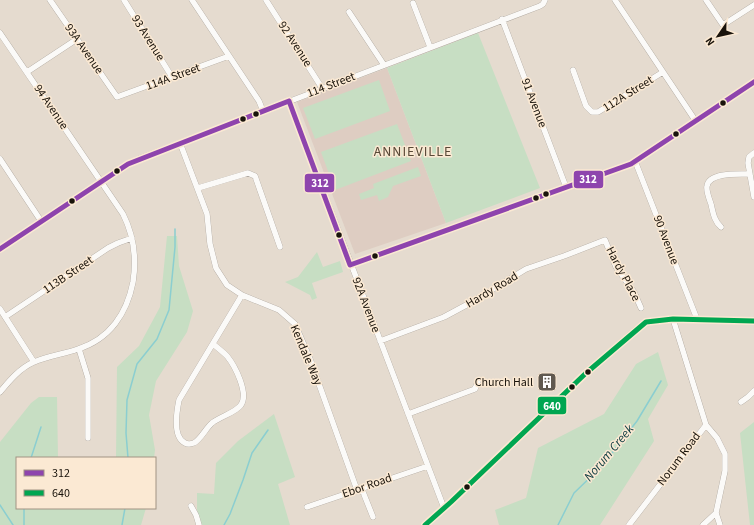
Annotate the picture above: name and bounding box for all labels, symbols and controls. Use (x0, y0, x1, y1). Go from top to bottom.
street label: 93 Avenue (127, 12, 169, 64)
north arrow (698, 16, 738, 56)
street label: 92 Avenue (274, 18, 316, 70)
street label: 93A Avenue (60, 20, 108, 78)
text: N (702, 34, 718, 49)
street label: 114A Street (143, 59, 203, 95)
street label: 114 Street (304, 68, 358, 102)
street label: 112A Street (599, 72, 657, 116)
street label: 91 Avenue (517, 76, 551, 130)
street label: 94 Avenue (30, 81, 72, 133)
unlabelled marker (718, 98, 728, 108)
unlabelled marker (251, 109, 261, 119)
unlabelled marker (238, 114, 248, 124)
unlabelled marker (671, 129, 681, 139)
district label: ANNIEVILLE (374, 142, 452, 162)
unlabelled marker (112, 166, 122, 176)
line badge: 312 (573, 170, 604, 189)
text: 312 (579, 172, 597, 187)
line badge: 312 (304, 173, 335, 193)
text: 312 (311, 176, 329, 191)
unlabelled marker (541, 189, 551, 199)
unlabelled marker (531, 193, 541, 203)
unlabelled marker (67, 196, 77, 206)
street label: 90 Avenue (649, 213, 683, 267)
unlabelled marker (334, 230, 344, 240)
street label: Hardy Place (601, 244, 645, 304)
unlabelled marker (370, 251, 380, 261)
street label: 113B Street (39, 252, 97, 298)
street label: Hardy Road (463, 268, 521, 312)
street label: 92A Avenue (348, 275, 384, 335)
street label: Kendale Way (286, 322, 327, 388)
unlabelled marker (583, 367, 593, 377)
building icon: Church Hall (536, 371, 558, 393)
place label: Church Hall (475, 374, 533, 391)
unlabelled marker (567, 382, 577, 392)
line badge: 640 (537, 396, 567, 415)
text: 640 (543, 399, 561, 414)
water label: Norum Creek (580, 420, 639, 485)
street label: Norum Road (653, 429, 705, 489)
legend (16, 457, 156, 509)
text: 312 (52, 465, 70, 482)
street label: Ebor Road (340, 470, 394, 502)
unlabelled marker (462, 482, 472, 492)
text: 640 (52, 485, 70, 502)

